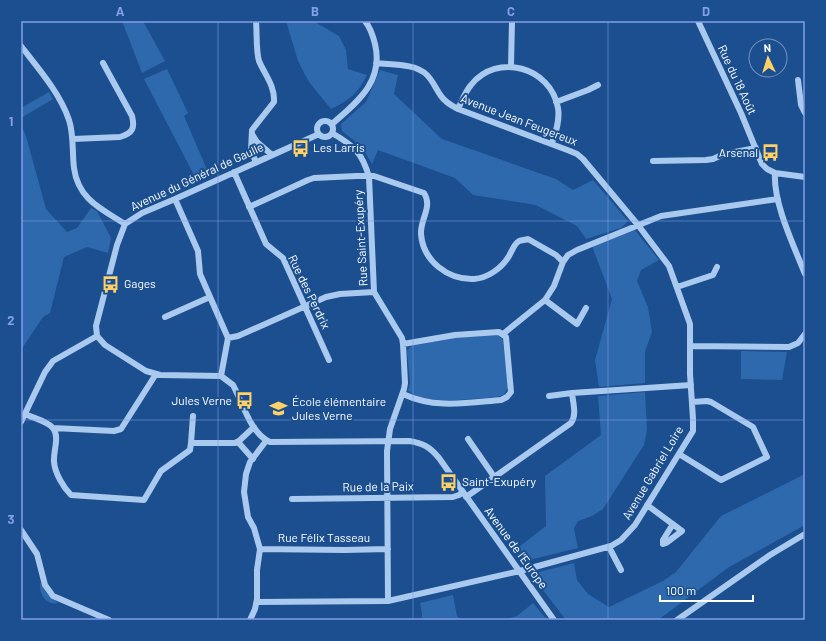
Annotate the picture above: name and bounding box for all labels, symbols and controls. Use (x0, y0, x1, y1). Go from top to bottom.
text: A (116, 3, 125, 19)
text: B (311, 3, 319, 19)
text: C (507, 3, 515, 19)
text: D (702, 3, 710, 19)
north arrow (748, 38, 788, 78)
text: N (763, 41, 771, 54)
street label: Rue du 18 Août (716, 42, 760, 117)
street label: Avenue Jean Feugereux (459, 90, 580, 148)
text: 1 (9, 113, 13, 129)
bus stop icon: Les Larris (290, 138, 310, 158)
street label: Avenue du Général de Gaulle (128, 139, 265, 213)
place label: Les Larris (313, 140, 365, 154)
bus stop icon: Arsenal (761, 143, 781, 163)
place label: Arsenal (719, 145, 758, 159)
street label: Rue Saint-Exupéry (350, 189, 370, 287)
street label: Rue des Perdrix (286, 252, 334, 331)
bus stop icon: Gages (101, 274, 121, 294)
place label: Gages (124, 276, 156, 290)
text: 2 (7, 312, 15, 328)
bus stop icon: Jules Verne (235, 391, 255, 411)
place label: Jules Verne (171, 393, 232, 407)
place label: École élémentaire Jules Verne (292, 394, 386, 422)
school or university icon: École élémentaire Jules Verne (269, 399, 289, 419)
street label: Avenue Gabriel Loire (619, 423, 686, 522)
bus stop icon: Saint-Exupéry (439, 472, 459, 492)
place label: Saint-Exupéry (462, 474, 537, 488)
street label: Rue de la Paix (342, 478, 414, 494)
street label: Avenue de l'Europe (482, 504, 551, 591)
text: 3 (7, 511, 15, 527)
street label: Rue Félix Tasseau (278, 530, 370, 544)
scale bar (660, 577, 753, 603)
text: 100 m (666, 583, 696, 597)

